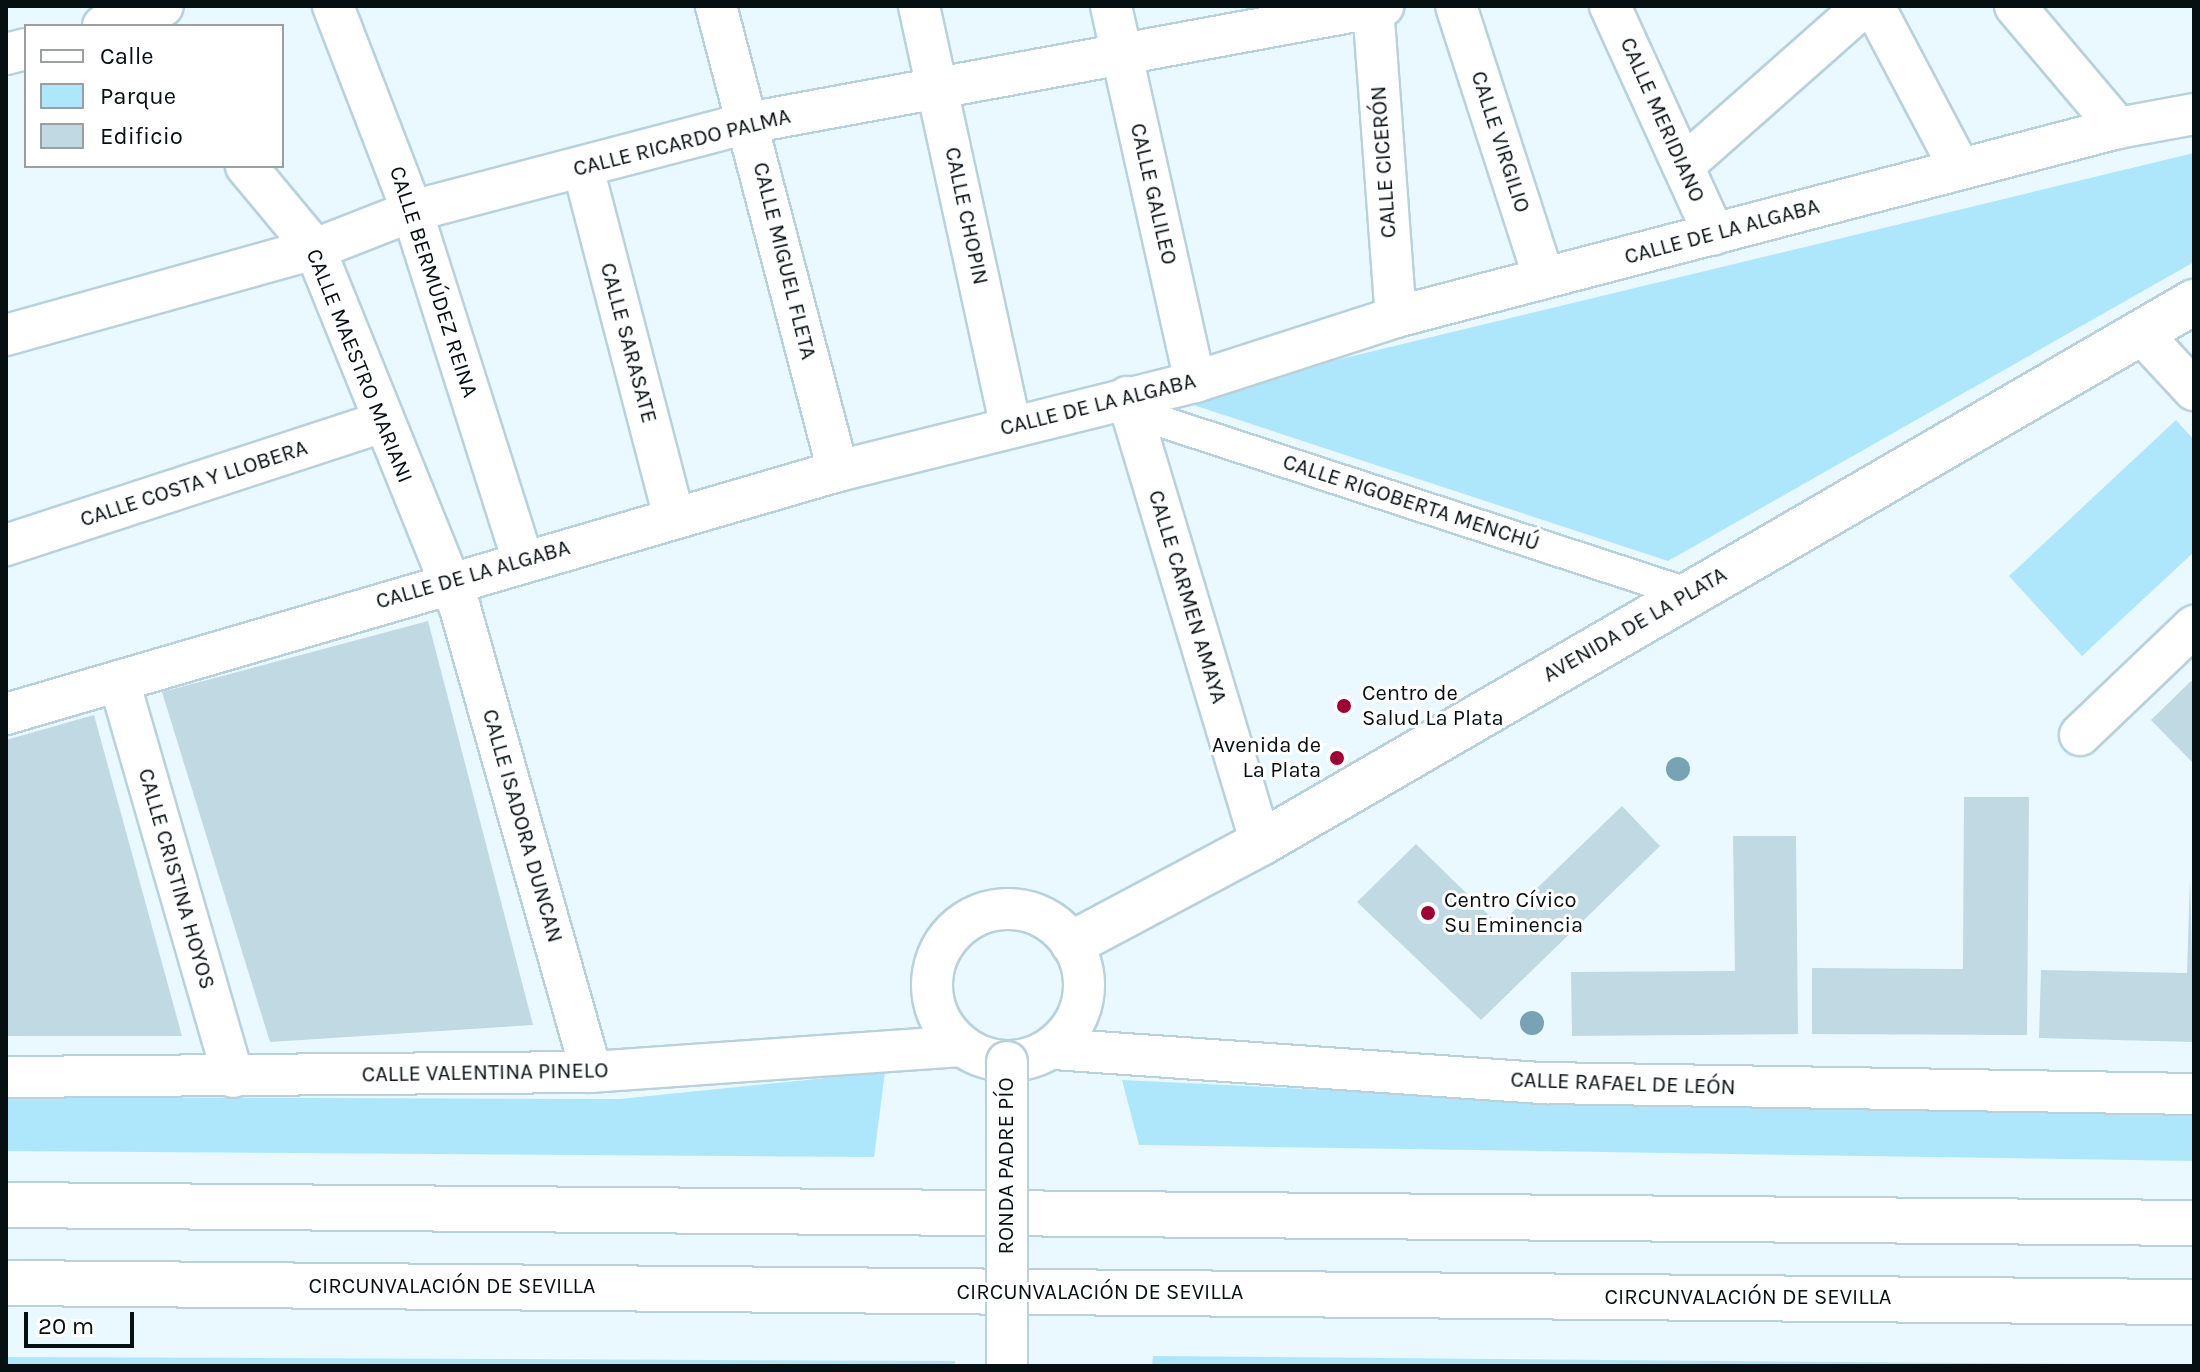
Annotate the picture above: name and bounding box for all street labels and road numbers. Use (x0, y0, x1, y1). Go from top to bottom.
street label: CALLE MERIDIANO (1614, 34, 1710, 206)
street label: CALLE VIRGILIO (1465, 68, 1535, 216)
street label: CALLE CICERÓN (1366, 85, 1402, 239)
street label: CALLE RICARDO PALMA (571, 103, 793, 183)
street label: CALLE GALILEO (1124, 121, 1182, 267)
street label: CALLE CHOPIN (939, 145, 993, 287)
street label: CALLE MIGUEL FLETA (747, 160, 821, 362)
street label: CALLE BERMÚDEZ REINA (383, 163, 483, 401)
street label: CALLE DE LA ALGABA (1622, 193, 1822, 271)
street label: CALLE MAESTRO MARIANI (300, 245, 418, 487)
street label: CALLE SARASATE (594, 260, 662, 426)
street label: CALLE DE LA ALGABA (997, 368, 1199, 442)
street label: CALLE COSTA Y LLOBERA (77, 435, 311, 533)
street label: CALLE RIGOBERTA MENCHÚ (1279, 449, 1543, 557)
street label: CALLE CARMEN AMAYA (1142, 487, 1232, 707)
street label: CALLE DE LA ALGABA (373, 535, 573, 615)
street label: AVENIDA DE LA PLATA (1539, 562, 1731, 688)
street label: CALLE ISADORA DUNCAN (476, 706, 568, 946)
street label: CALLE CRISTINA HOYOS (132, 766, 220, 992)
street label: CALLE VALENTINA PINELO (361, 1058, 609, 1088)
street label: CALLE RAFAEL DE LEÓN (1510, 1067, 1736, 1101)
street label: RONDA PADRE PÍO (994, 1077, 1020, 1255)
street label: CIRCUNVALACIÓN DE SEVILLA (309, 1274, 595, 1300)
street label: CIRCUNVALACIÓN DE SEVILLA (957, 1280, 1243, 1306)
street label: CIRCUNVALACIÓN DE SEVILLA (1605, 1285, 1891, 1311)

